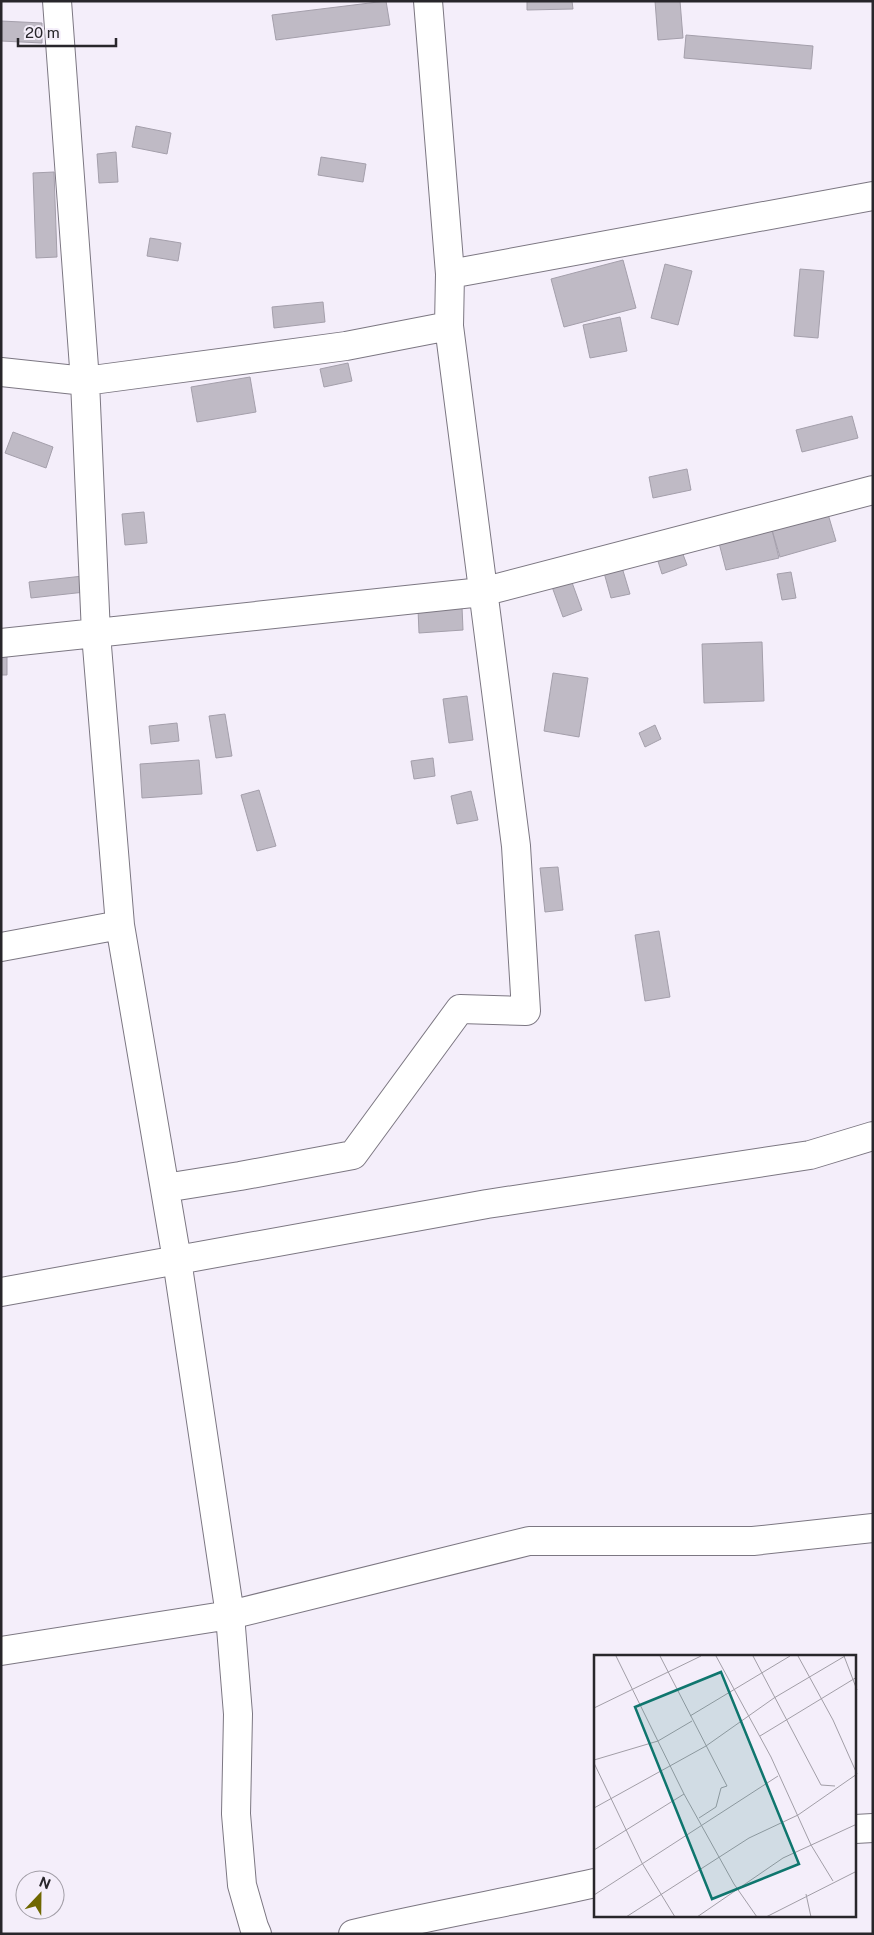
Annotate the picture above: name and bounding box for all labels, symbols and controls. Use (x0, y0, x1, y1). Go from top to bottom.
scale bar (18, 15, 115, 47)
text: 20 m (25, 24, 60, 41)
inset map (594, 1655, 856, 1918)
north arrow (15, 1870, 65, 1920)
text: N (37, 1873, 53, 1892)

